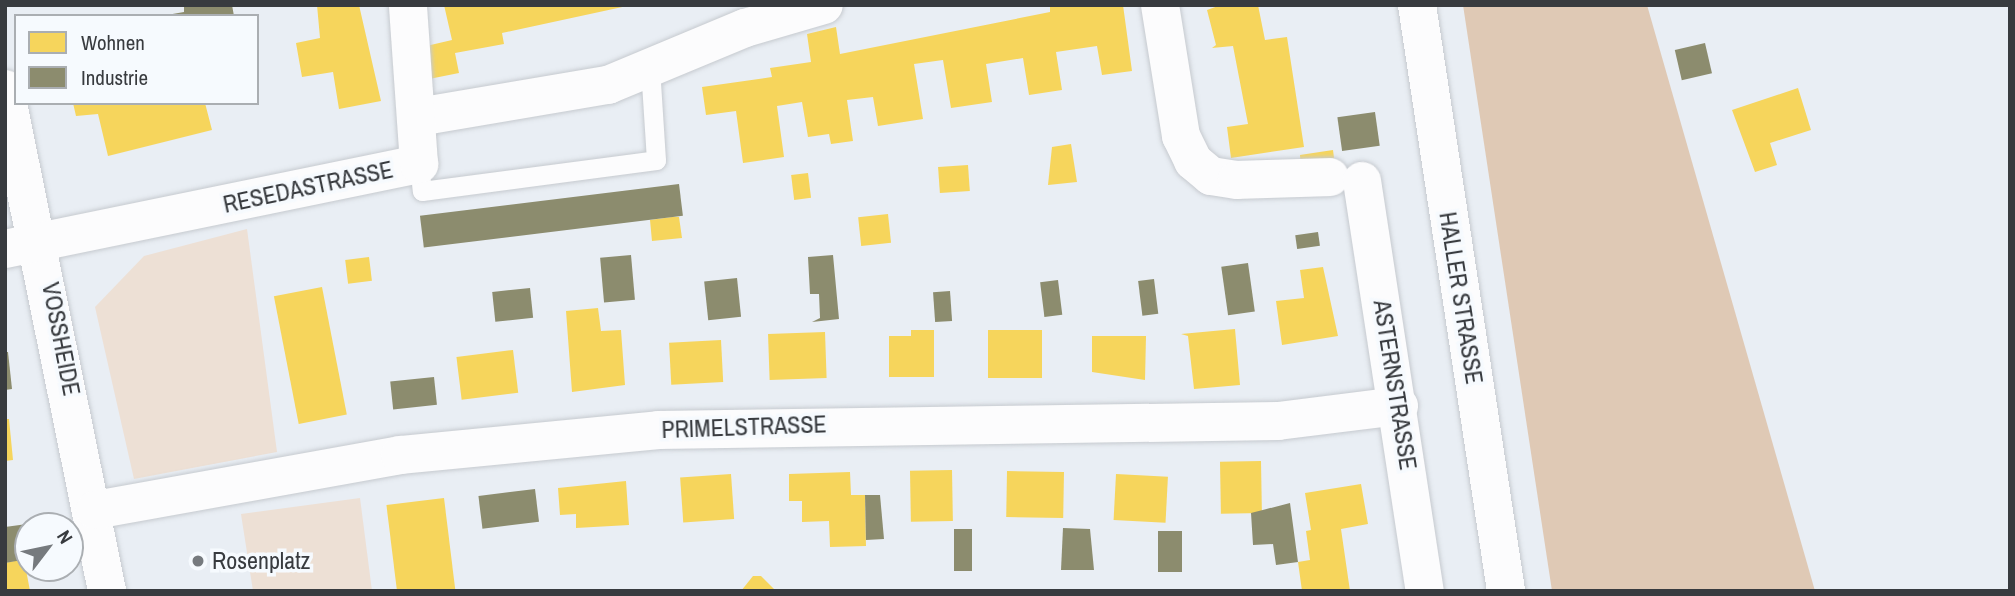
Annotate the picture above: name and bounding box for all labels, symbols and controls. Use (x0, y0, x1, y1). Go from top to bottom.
legend (14, 14, 259, 105)
text: Wohnen (81, 28, 145, 57)
text: Industrie (81, 63, 148, 92)
street label: RESEDASTRASSE (220, 155, 396, 219)
street label: HALLER STRASSE (1433, 210, 1489, 386)
street label: VOSSHEIDE (36, 280, 86, 398)
street label: ASTERNSTRASSE (1367, 298, 1423, 472)
street label: PRIMELSTRASSE (661, 410, 827, 444)
north arrow (14, 512, 84, 582)
text: N (51, 525, 79, 549)
place label: Rosenplatz (212, 547, 310, 575)
marker: Rosenplatz (190, 553, 206, 569)

